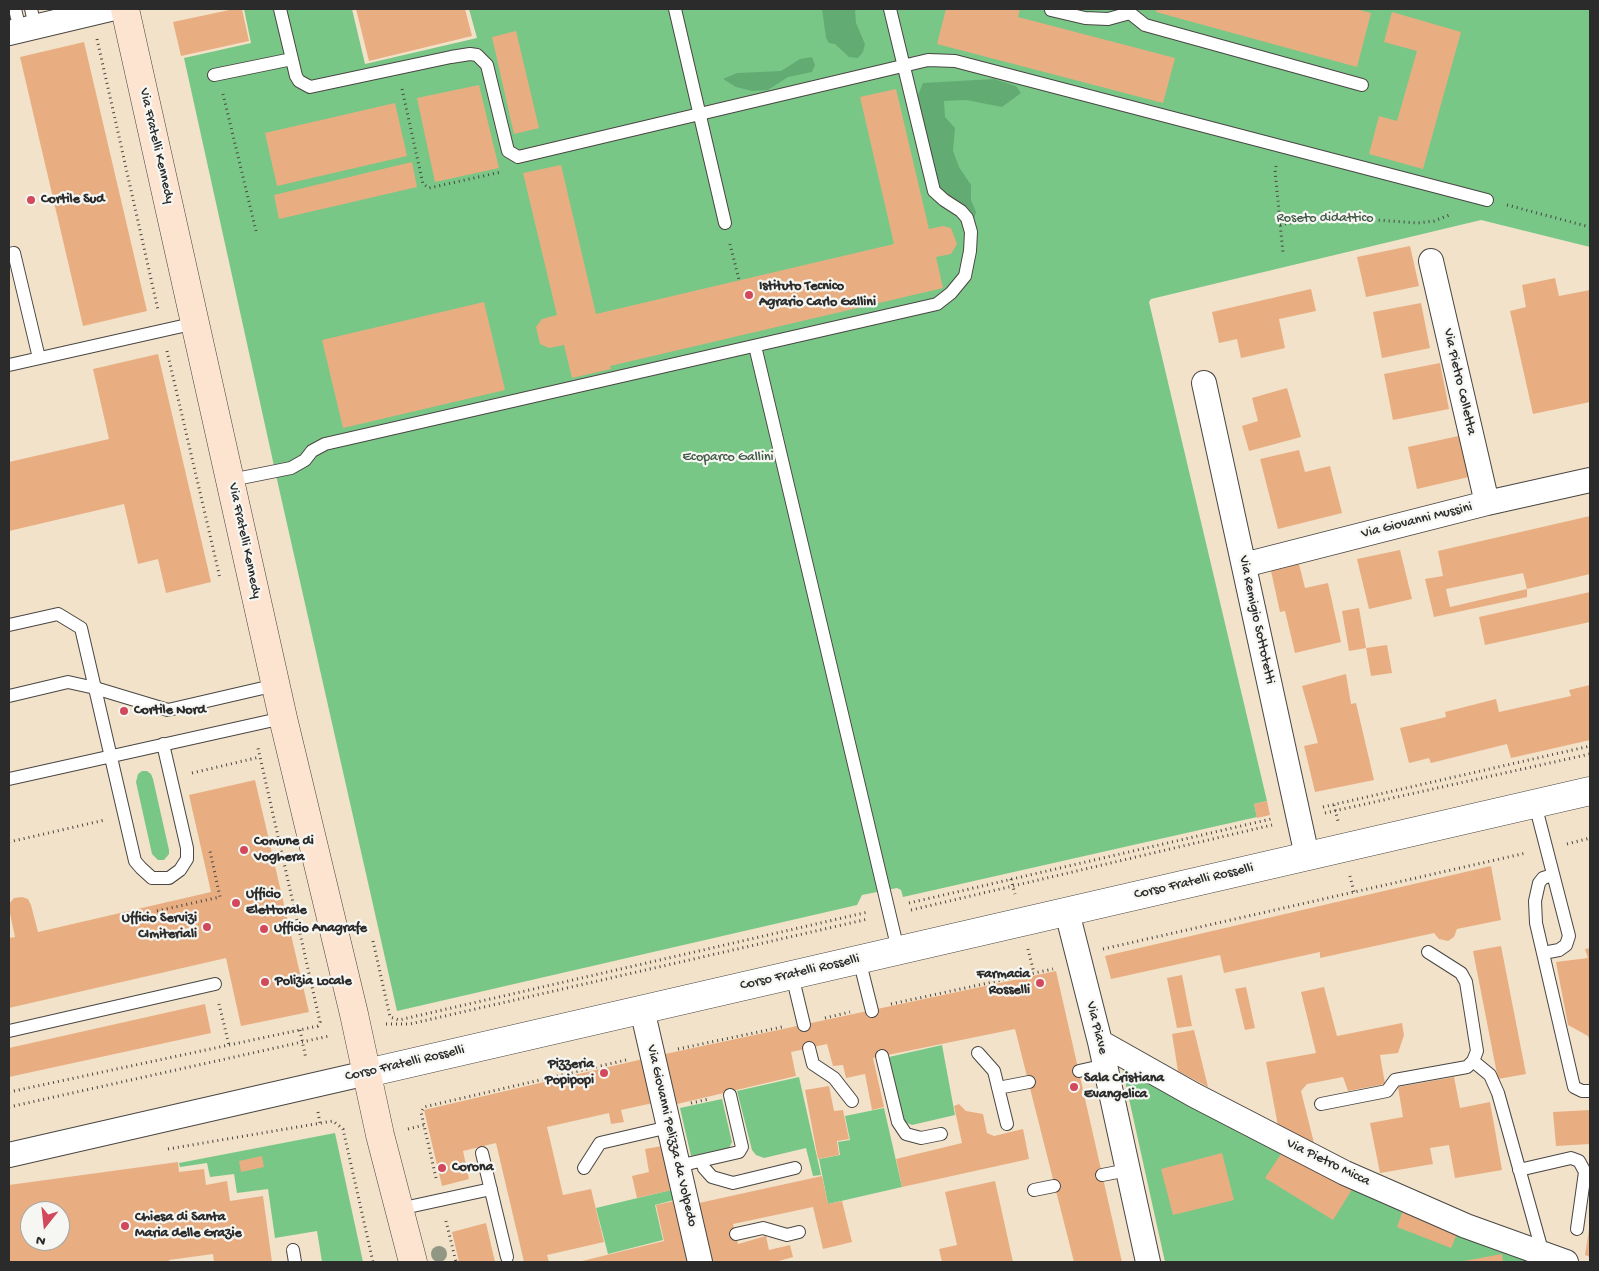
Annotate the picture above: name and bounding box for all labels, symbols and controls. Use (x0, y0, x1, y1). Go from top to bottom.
street label: Via Fratelli Kennedy (135, 87, 177, 205)
place label: Cortile Sud (41, 192, 104, 208)
marker: Cortile Sud (25, 194, 37, 206)
park label: Roseto didattico (1277, 211, 1373, 227)
place label: Istituto Tecnico Agrario Carlo Gallini (759, 279, 876, 312)
marker: Istituto Tecnico Agrario Carlo Gallini (743, 289, 755, 301)
street label: Via Pietro Colletta (1439, 327, 1479, 437)
park label: Ecoparco Gallini (682, 450, 774, 466)
street label: Via Fratelli Kennedy (224, 482, 264, 600)
street label: Via Giovanni Mussini (1360, 499, 1474, 543)
street label: Via Remigio Sottotetti (1234, 554, 1278, 686)
place label: Cortile Nord (134, 703, 206, 719)
marker: Cortile Nord (118, 705, 130, 717)
place label: Comune di Voghera (254, 834, 314, 866)
marker: Comune di Voghera (238, 844, 250, 856)
street label: Corso Fratelli Rosselli (1133, 860, 1255, 904)
place label: Ufficio Elettorale (246, 887, 307, 920)
marker: Ufficio Elettorale (230, 897, 242, 909)
place label: Ufficio Servizi CImiteriali (122, 911, 197, 944)
marker: Ufficio Servizi CImiteriali (201, 921, 213, 933)
place label: Ufficio Anagrafe (274, 921, 367, 937)
marker: Ufficio Anagrafe (258, 923, 270, 935)
street label: Corso Fratelli Rosselli (739, 951, 861, 995)
place label: Farmacia Rosselli (977, 967, 1030, 1000)
place label: Polizia Locale (275, 974, 352, 990)
marker: Polizia Locale (259, 976, 271, 988)
marker: Farmacia Rosselli (1034, 977, 1046, 989)
street label: Via Piave (1081, 1000, 1111, 1056)
street label: Corso Fratelli Rosselli (344, 1042, 466, 1086)
street label: Via Giovanni Pelizza da Volpedo (642, 1043, 700, 1229)
place label: Pizzeria Popipopi (545, 1057, 594, 1090)
marker: Pizzeria Popipopi (598, 1067, 610, 1079)
place label: Sala Cristiana Evangelica (1084, 1071, 1164, 1104)
marker: Sala Cristiana Evangelica (1068, 1081, 1080, 1093)
street label: Via Pietro Micca (1283, 1135, 1373, 1191)
place label: Corona (452, 1160, 494, 1176)
marker: Corona (436, 1162, 448, 1174)
north arrow (20, 1201, 70, 1251)
place label: Chiesa di Santa Maria delle Grazie (135, 1210, 242, 1242)
marker: Chiesa di Santa Maria delle Grazie (119, 1220, 131, 1232)
text: N (34, 1231, 48, 1249)

